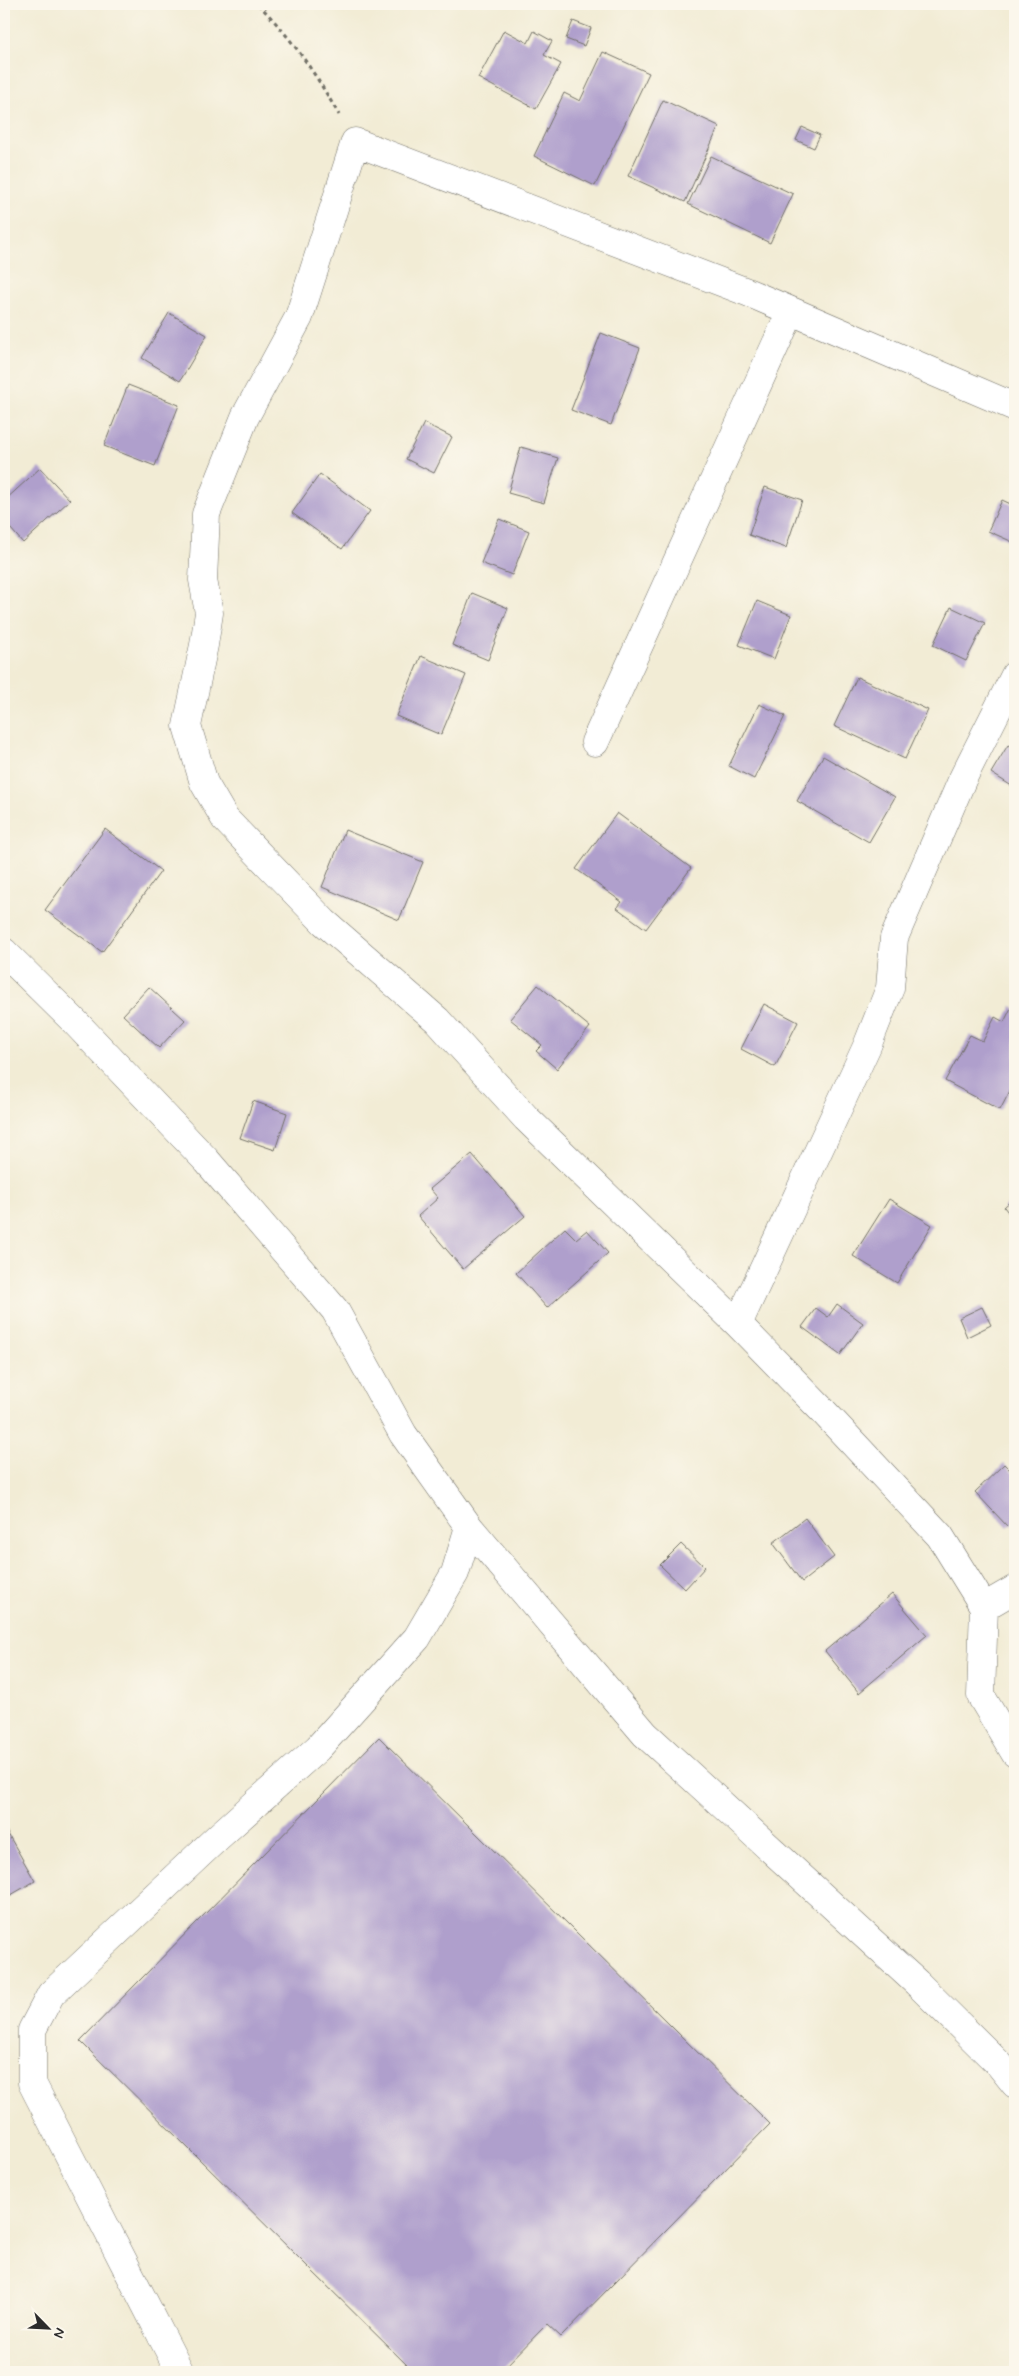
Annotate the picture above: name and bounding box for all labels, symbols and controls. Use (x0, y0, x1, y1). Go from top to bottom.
north arrow (22, 2304, 72, 2354)
text: N (49, 2325, 69, 2341)

